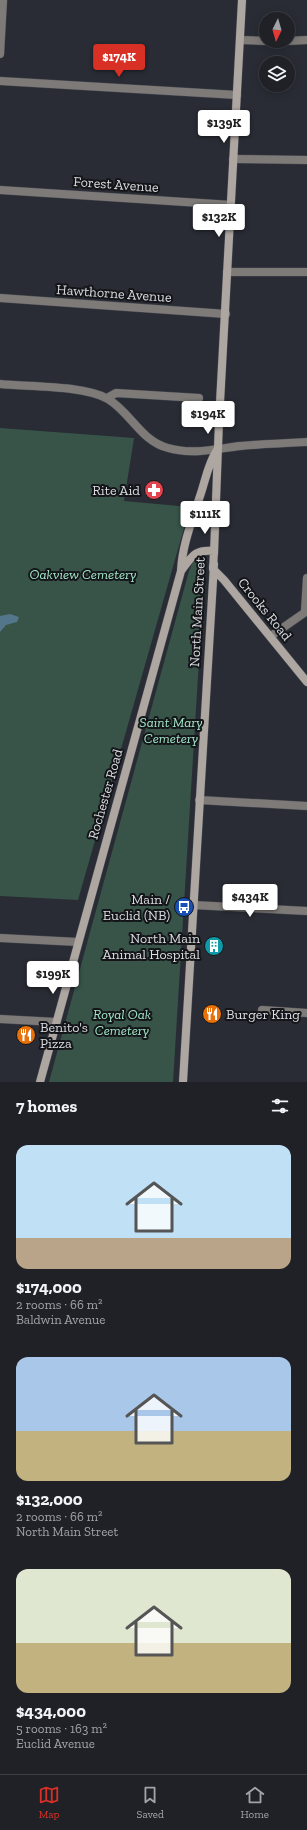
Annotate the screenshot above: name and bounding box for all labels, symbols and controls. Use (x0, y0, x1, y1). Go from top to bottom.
north arrow (259, 12, 295, 48)
map controls (259, 12, 295, 92)
pin: $174K (91, 44, 147, 78)
text: $174K (102, 49, 136, 64)
button: layers (259, 56, 295, 92)
pin: $139K (196, 110, 252, 144)
text: $139K (207, 115, 241, 130)
street label: Forest Avenue (73, 173, 160, 196)
pin: $132K (191, 204, 247, 238)
text: $132K (202, 209, 236, 224)
street label: Hawthorne Avenue (56, 281, 173, 306)
pin: $194K (180, 401, 236, 435)
text: $194K (191, 406, 225, 421)
pharmacy icon: Rite Aid (143, 479, 165, 501)
place label: Rite Aid (92, 482, 140, 499)
pin: $111K (177, 501, 233, 535)
text: $111K (190, 506, 220, 521)
street label: North Main Street (186, 556, 209, 667)
park label: Oakview Cemetery (30, 566, 137, 583)
street label: Crooks Road (234, 574, 295, 644)
park label: Saint Mary Cemetery (139, 714, 203, 747)
street label: Rochester Road (84, 747, 127, 841)
pin: $434K (222, 884, 278, 918)
text: $434K (232, 889, 268, 904)
place label: Main / Euclid (NB) (103, 891, 170, 924)
bus stop icon: Main / Euclid (NB) (173, 896, 195, 918)
place label: North Main Animal Hospital (102, 930, 200, 963)
building icon: North Main Animal Hospital (203, 935, 225, 957)
pin: $199K (25, 961, 81, 995)
text: $199K (36, 966, 70, 981)
restaurant icon: Burger King (201, 1003, 223, 1025)
park label: Royal Oak Cemetery (93, 1006, 151, 1039)
place label: Burger King (226, 1006, 300, 1023)
place label: Benito's Pizza (40, 1019, 88, 1052)
restaurant icon: Benito's Pizza (15, 1024, 37, 1046)
icon: filters (269, 1095, 291, 1117)
text: 7 homes (16, 1096, 77, 1116)
icon: home (118, 1171, 190, 1243)
text: $174,000 (16, 1277, 82, 1297)
text: 2 rooms · 66 m² (16, 1297, 103, 1312)
text: Baldwin Avenue (16, 1312, 105, 1327)
icon: home (118, 1383, 190, 1455)
text: $132,000 (16, 1489, 83, 1509)
text: 2 rooms · 66 m² (16, 1509, 103, 1524)
text: North Main Street (16, 1524, 118, 1539)
icon: home (118, 1595, 190, 1667)
text: $434,000 (16, 1701, 86, 1721)
text: 5 rooms · 163 m² (16, 1721, 107, 1736)
text: Euclid Avenue (16, 1736, 95, 1751)
tab: Map (38, 1784, 60, 1821)
tab: Saved (137, 1784, 164, 1821)
tab: Home (240, 1784, 269, 1821)

